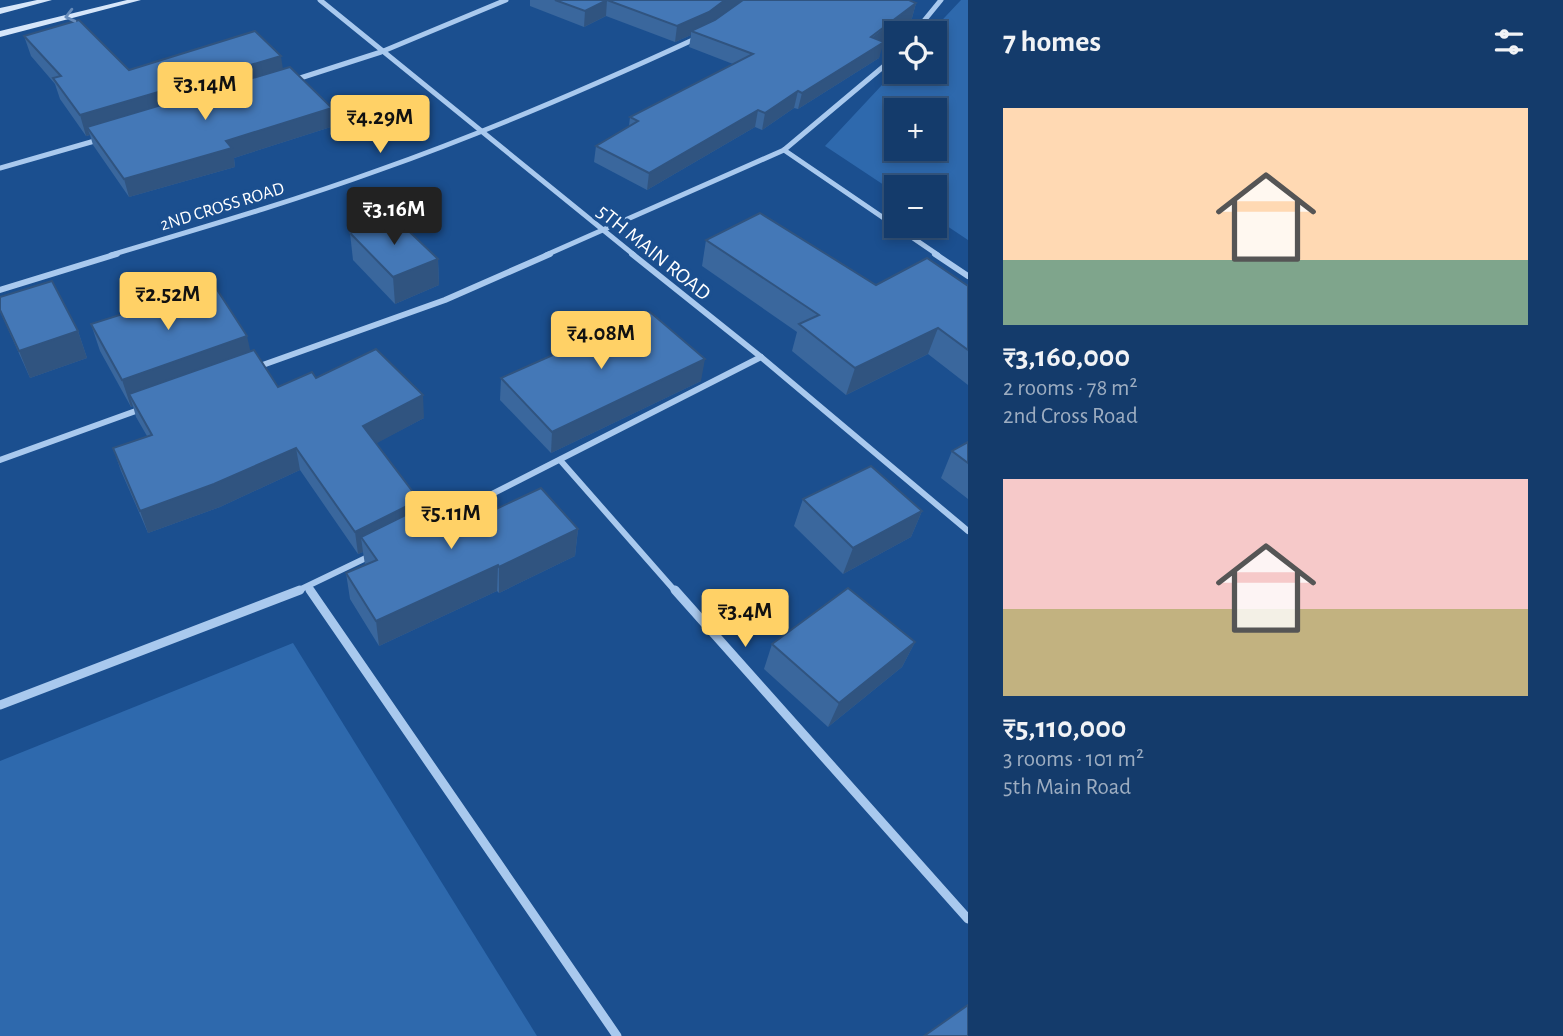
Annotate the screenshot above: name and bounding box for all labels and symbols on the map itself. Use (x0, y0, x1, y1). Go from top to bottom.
one-way arrow (65, 8, 77, 22)
pin: ₹3.14M (148, 62, 262, 122)
pin: ₹4.29M (323, 96, 437, 155)
street label: 2ND CROSS ROAD (158, 180, 286, 234)
pin: ₹3.16M (337, 188, 451, 247)
street label: 5TH MAIN ROAD (593, 200, 714, 304)
pin: ₹2.52M (111, 272, 225, 332)
pin: ₹4.08M (544, 312, 658, 371)
pin: ₹5.11M (394, 491, 508, 551)
pin: ₹3.4M (696, 590, 794, 649)

